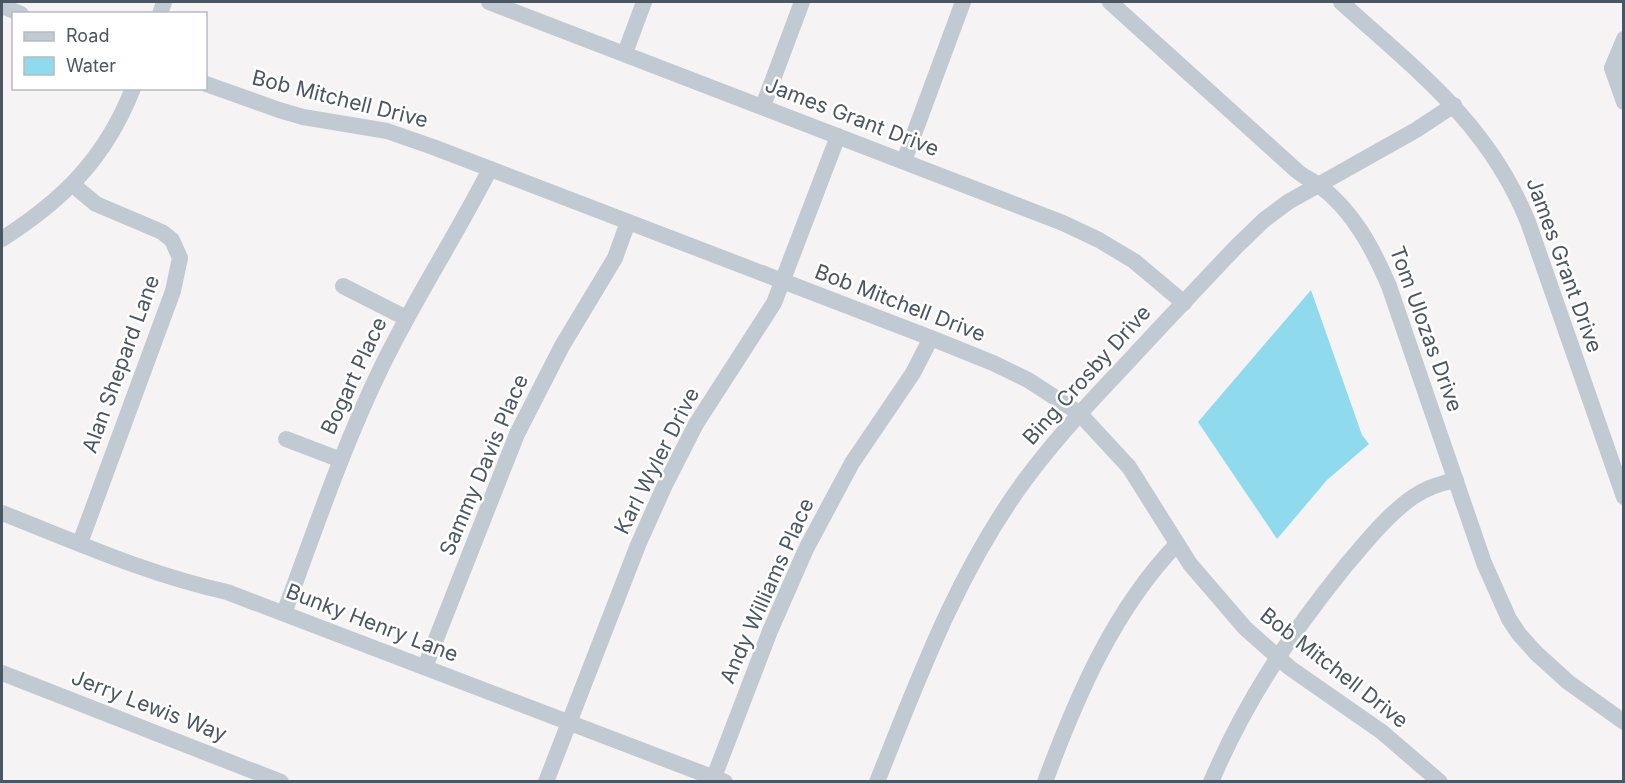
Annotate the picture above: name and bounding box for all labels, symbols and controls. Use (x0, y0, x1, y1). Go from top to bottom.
legend (12, 12, 207, 90)
text: Road (66, 25, 109, 46)
text: Water (66, 55, 116, 76)
street label: Bob Mitchell Drive (249, 65, 431, 132)
street label: James Grant Drive (762, 72, 943, 161)
street label: James Grant Drive (1521, 174, 1608, 356)
street label: Tom Ulozas Drive (1385, 243, 1468, 415)
street label: Bob Mitchell Drive (811, 258, 989, 347)
street label: Alan Shepard Lane (77, 272, 164, 456)
street label: Bing Crosby Drive (1017, 300, 1156, 449)
street label: Bogart Place (315, 313, 392, 438)
street label: Sammy Davis Place (434, 370, 533, 559)
street label: Karl Wyler Drive (609, 383, 704, 538)
street label: Andy Williams Place (714, 494, 819, 687)
street label: Bunky Henry Lane (283, 578, 462, 667)
street label: Bob Mitchell Drive (1255, 602, 1413, 733)
street label: Jerry Lewis Way (68, 664, 231, 747)

